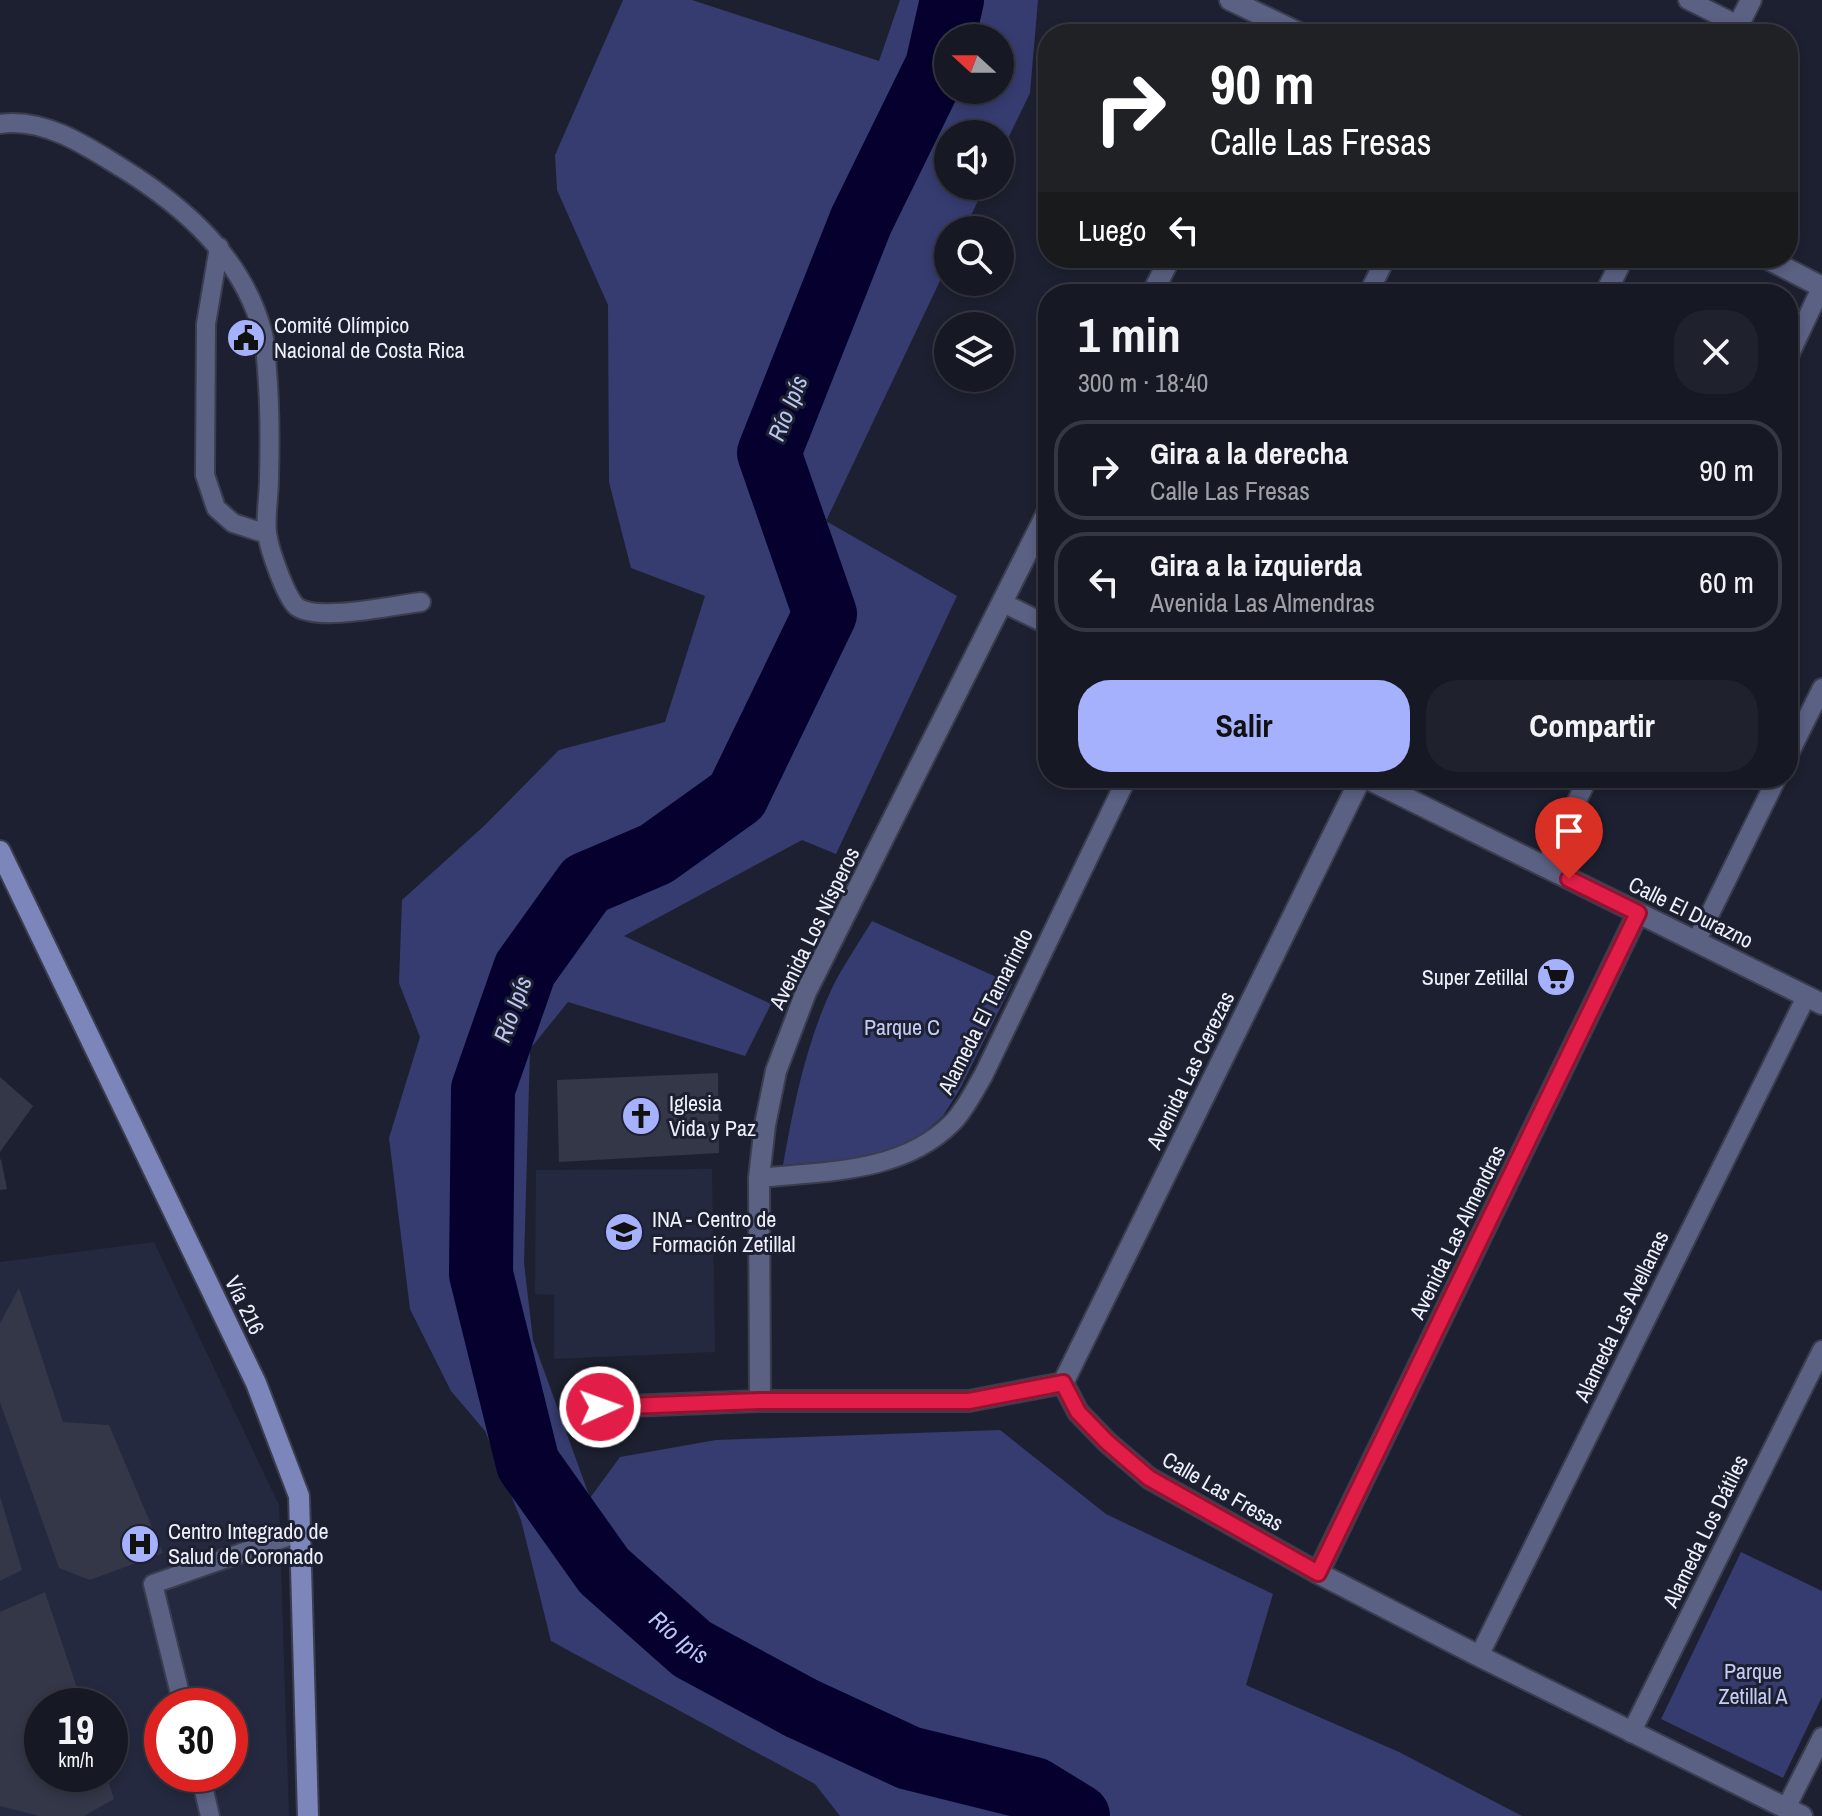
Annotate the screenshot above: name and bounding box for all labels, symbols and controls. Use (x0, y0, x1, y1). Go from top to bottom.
north arrow (934, 24, 1014, 104)
map controls (934, 24, 1014, 392)
text: 90 m (1210, 46, 1315, 121)
icon: right (1078, 56, 1182, 160)
text: Calle Las Fresas (1210, 118, 1431, 166)
button: sound (934, 120, 1014, 200)
icon: left (1162, 208, 1206, 252)
text: Luego (1078, 210, 1146, 250)
button: search (934, 216, 1014, 296)
text: 1 min (1078, 302, 1181, 367)
place label: Comité Olímpico Nacional de Costa Rica (274, 310, 465, 365)
button: close (1674, 310, 1758, 394)
button: layers (934, 312, 1014, 392)
public building icon: Comité Olímpico Nacional de Costa Rica (225, 317, 267, 359)
text: 300 m · 18:40 (1078, 365, 1208, 400)
water label: Río Ipís (759, 370, 815, 445)
text: Gira a la derecha (1150, 433, 1348, 473)
icon: right (1082, 448, 1126, 492)
text: 90 m (1699, 450, 1754, 490)
text: Calle Las Fresas (1150, 473, 1310, 508)
text: Gira a la izquierda (1150, 545, 1362, 585)
icon: left (1082, 560, 1126, 604)
text: 60 m (1699, 562, 1754, 602)
text: Avenida Las Almendras (1150, 585, 1375, 620)
button: Salir (1078, 680, 1410, 772)
button: Compartir (1426, 680, 1758, 772)
pin (1535, 797, 1603, 879)
icon: arrive (1547, 809, 1591, 853)
street label: Avenida Los Nísperos (761, 842, 866, 1015)
street label: Calle El Durazno (1624, 869, 1758, 955)
street label: Alameda El Tamarindo (930, 923, 1040, 1100)
supermarket icon: Super Zetillal (1535, 956, 1577, 998)
place label: Super Zetillal (1422, 962, 1528, 992)
water label: Río Ipís (485, 972, 539, 1046)
street label: Avenida Las Cerezas (1138, 986, 1241, 1155)
park label: Parque C (864, 1012, 940, 1042)
place label: Iglesia Vida y Paz (669, 1088, 756, 1143)
church icon: Iglesia Vida y Paz (620, 1095, 662, 1137)
street label: Avenida Las Almendras (1401, 1140, 1512, 1325)
place label: INA - Centro de Formación Zetillal (652, 1204, 796, 1259)
school or university icon: INA - Centro de Formación Zetillal (603, 1211, 645, 1253)
street label: Alameda Las Avellanas (1566, 1225, 1676, 1408)
street label: Vía 216 (218, 1271, 272, 1339)
position arrow (558, 1365, 642, 1449)
street label: Calle Las Fresas (1157, 1444, 1289, 1538)
street label: Alameda Los Dátiles (1655, 1450, 1755, 1613)
place label: Centro Integrado de Salud de Coronado (168, 1516, 328, 1571)
hospital icon: Centro Integrado de Salud de Coronado (119, 1523, 161, 1565)
water label: Río Ipís (643, 1603, 714, 1671)
park label: Parque Zetillal A (1718, 1656, 1789, 1711)
speed limit sign: 30 (144, 1688, 248, 1792)
text: 19 (58, 1703, 94, 1756)
text: km/h (58, 1746, 94, 1773)

